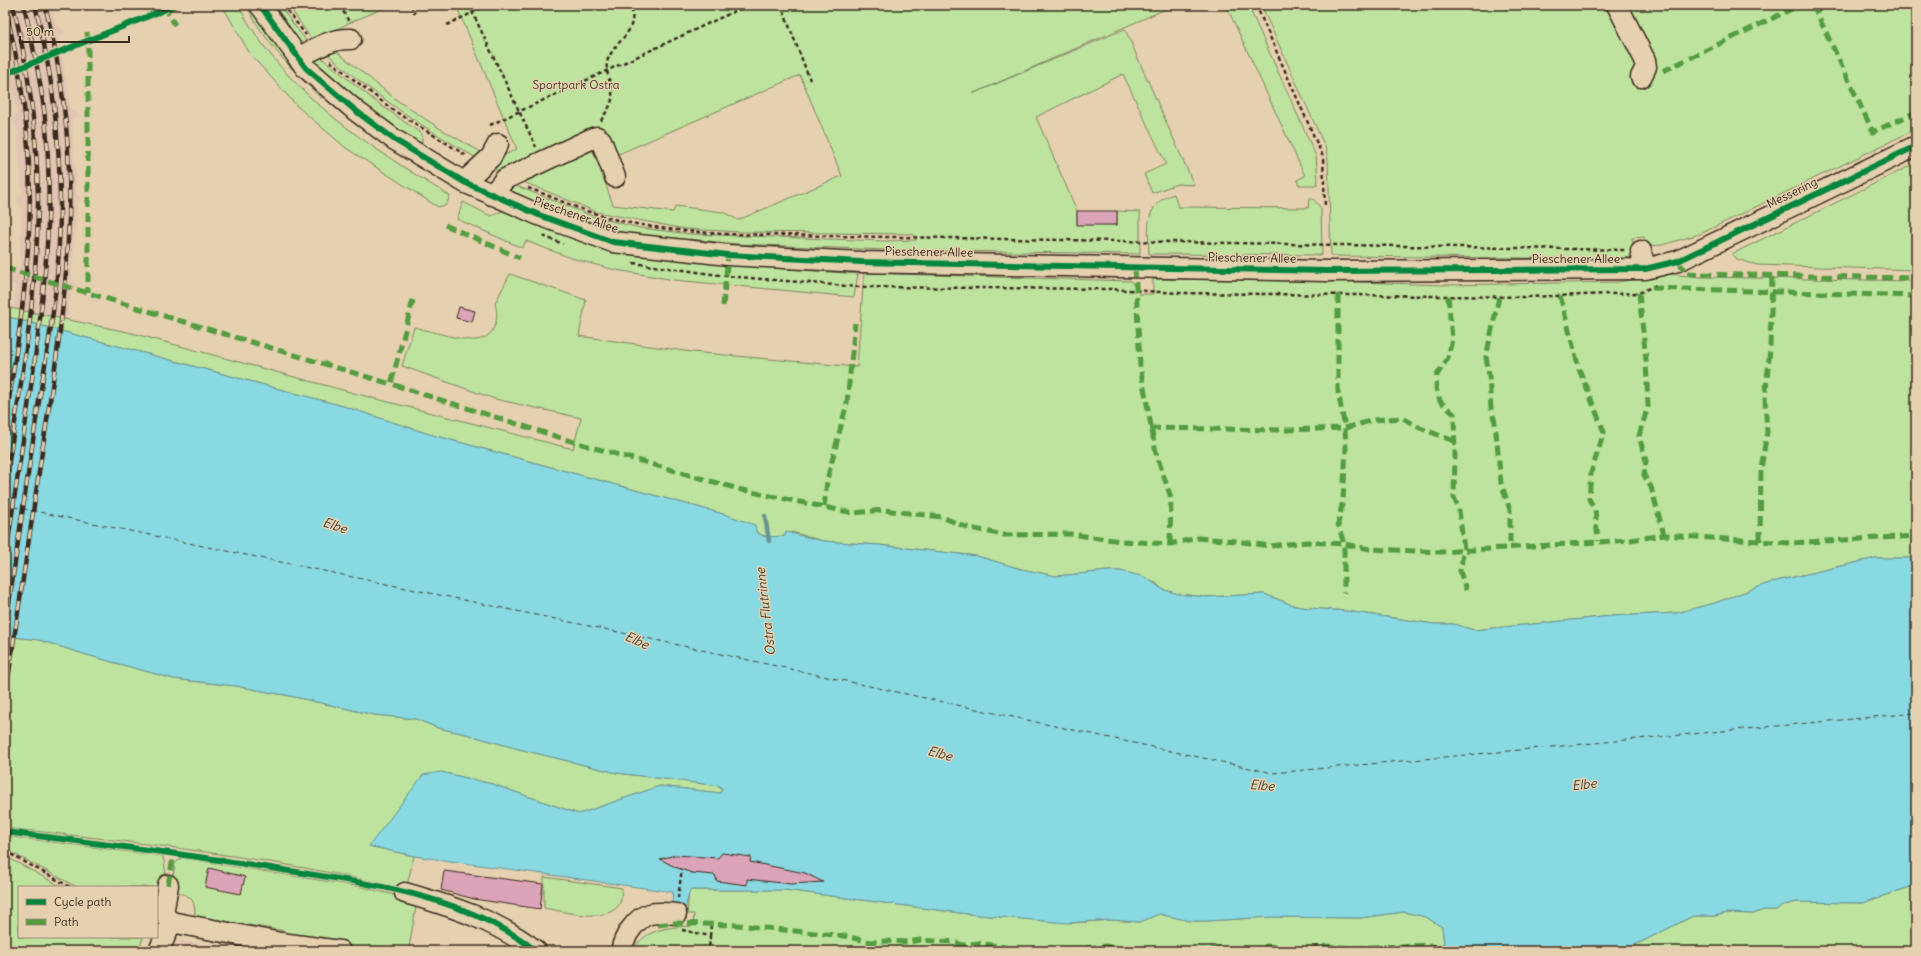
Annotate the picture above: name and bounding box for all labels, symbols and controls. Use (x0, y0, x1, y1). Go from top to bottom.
scale bar (20, 18, 129, 44)
text: 50 m (26, 24, 55, 39)
park label: Sportpark Ostra (532, 77, 620, 92)
street label: Messering (1764, 174, 1820, 211)
street label: Pieschener Allee (532, 193, 620, 236)
street label: Pieschener Allee (885, 243, 973, 260)
street label: Pieschener Allee (1208, 249, 1296, 266)
street label: Pieschener Allee (1532, 251, 1620, 266)
water label: Elbe (320, 514, 350, 538)
water label: Ostra Flutrinne (752, 566, 779, 657)
water label: Elbe (622, 628, 652, 654)
water label: Elbe (926, 742, 955, 765)
water label: Elbe (1571, 774, 1598, 794)
water label: Elbe (1249, 776, 1276, 795)
legend (18, 886, 158, 938)
text: Cycle path (54, 894, 111, 909)
text: Path (54, 914, 79, 929)

